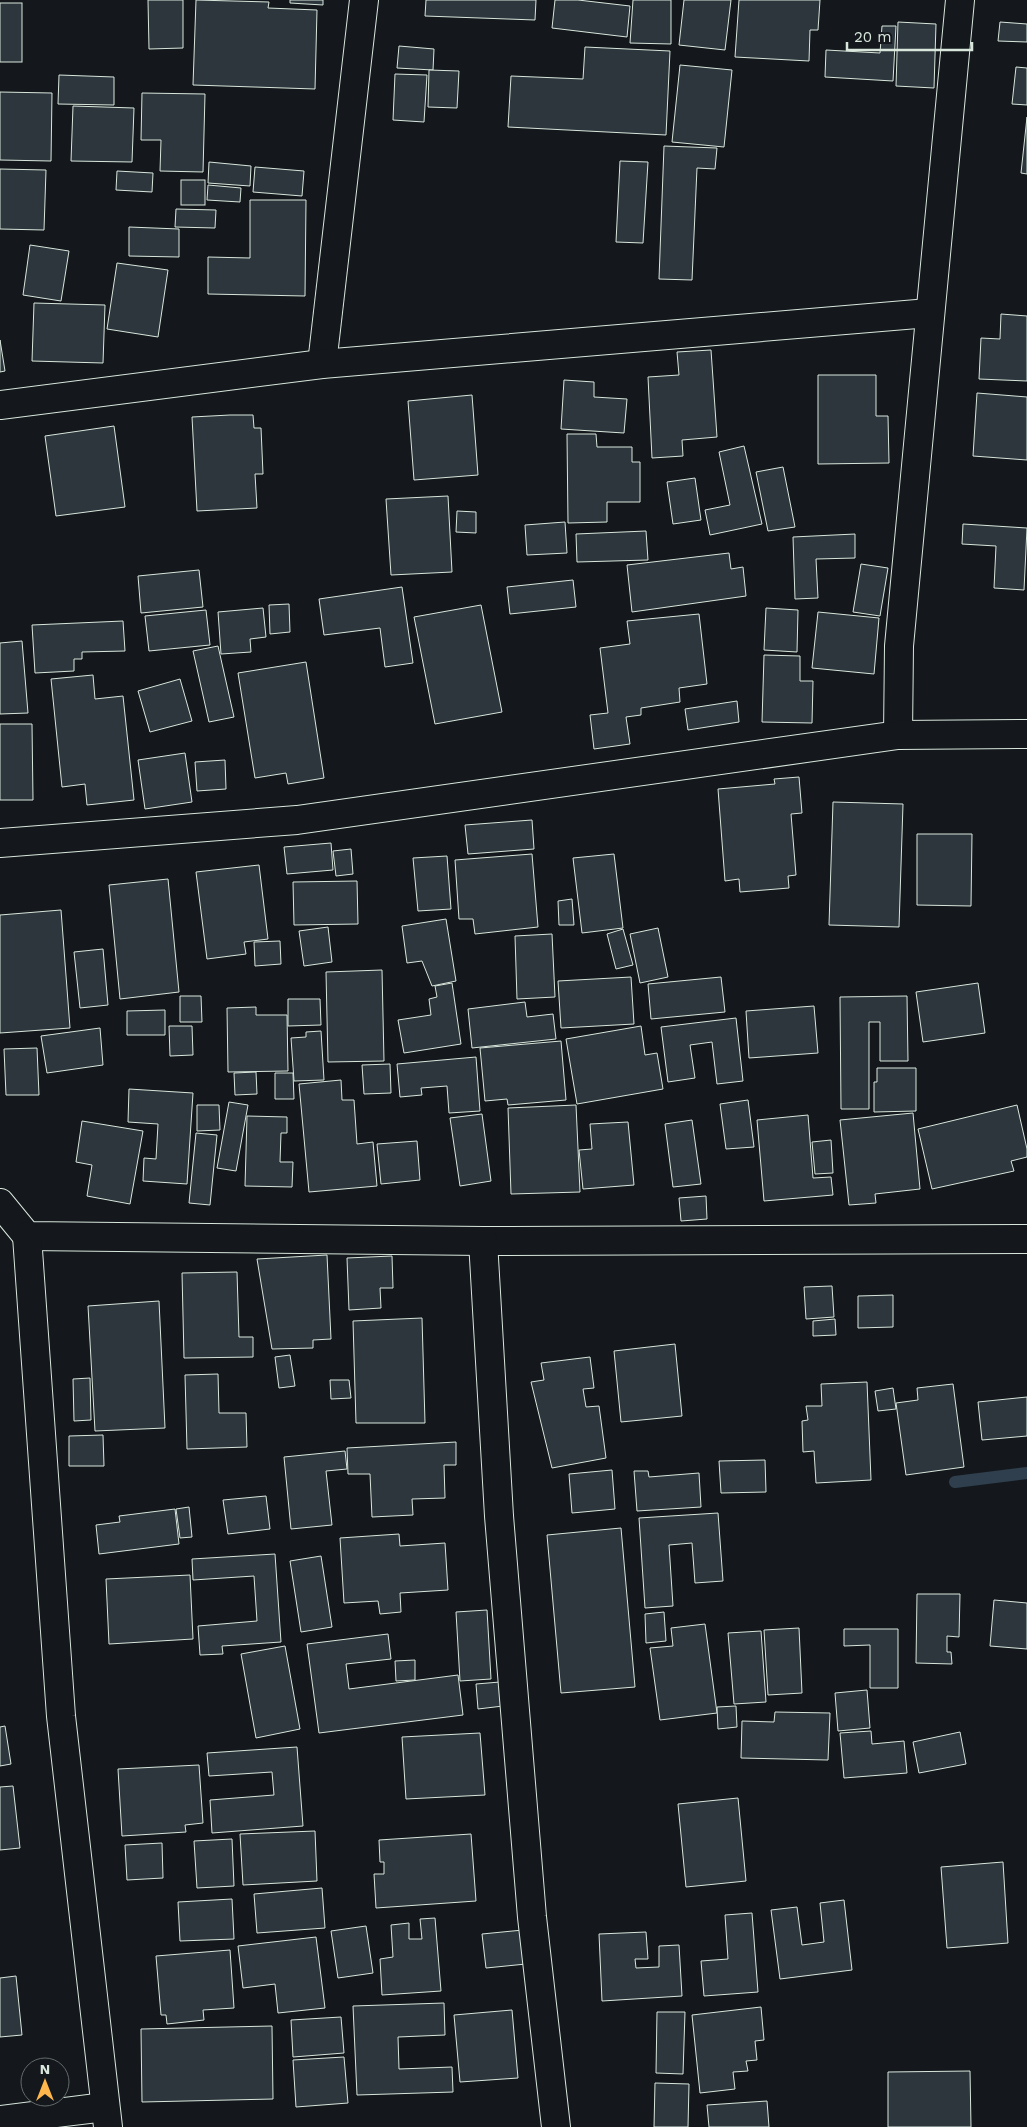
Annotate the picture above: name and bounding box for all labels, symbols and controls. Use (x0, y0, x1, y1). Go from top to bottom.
scale bar (847, 20, 972, 52)
text: 20 m (854, 28, 892, 46)
north arrow (20, 2057, 70, 2107)
text: N (40, 2061, 50, 2077)

